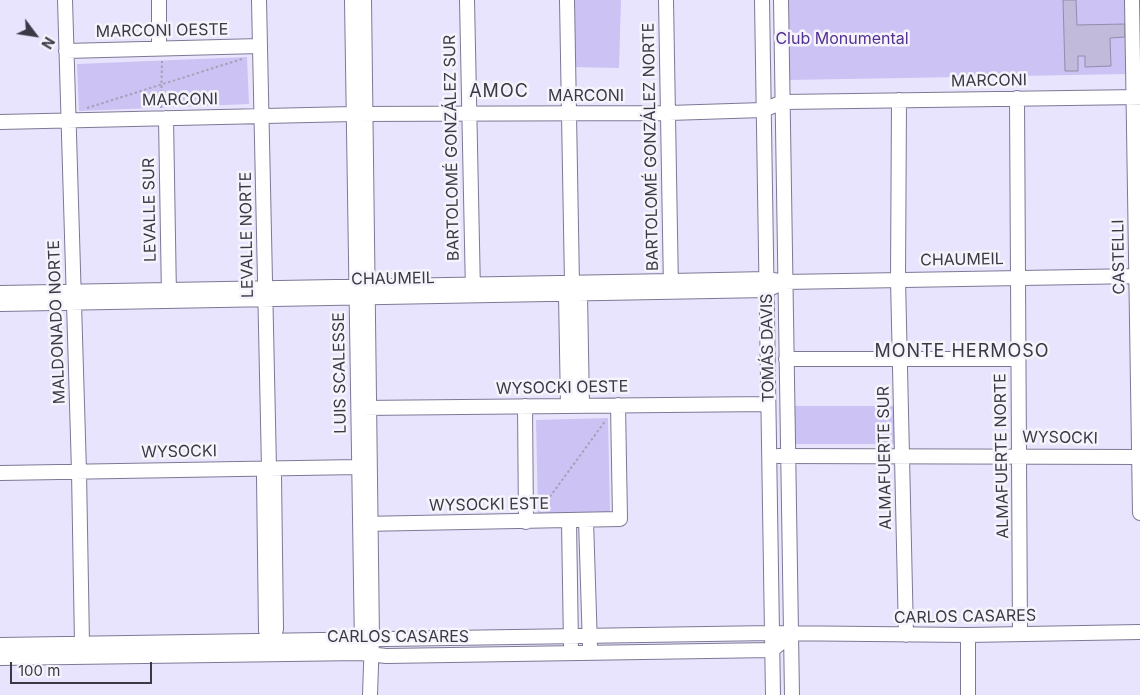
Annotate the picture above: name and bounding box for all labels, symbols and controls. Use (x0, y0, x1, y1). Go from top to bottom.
north arrow (10, 10, 60, 60)
street label: MARCONI OESTE (96, 20, 228, 42)
street label: BARTOLOMÉ GONZÁLEZ NORTE (639, 23, 663, 271)
park label: Club Monumental (775, 29, 909, 49)
text: N (38, 34, 58, 52)
street label: BARTOLOMÉ GONZÁLEZ SUR (440, 35, 464, 261)
street label: MARCONI (951, 71, 1027, 91)
district label: AMOC (469, 81, 529, 103)
street label: MARCONI (548, 86, 624, 106)
street label: MARCONI (142, 90, 218, 110)
street label: LEVALLE SUR (139, 158, 161, 262)
street label: LEVALLE NORTE (236, 172, 258, 298)
street label: CASTELLI (1109, 219, 1129, 295)
street label: MALDONADO NORTE (45, 240, 69, 404)
street label: CHAUMEIL (920, 250, 1004, 270)
street label: CHAUMEIL (351, 269, 435, 289)
street label: TOMÁS DAVIS (757, 293, 779, 403)
street label: LUIS SCALESSE (329, 312, 351, 434)
district label: MONTE HERMOSO (873, 341, 1051, 363)
street label: ALMAFUERTE NORTE (991, 373, 1013, 539)
street label: WYSOCKI OESTE (496, 377, 628, 399)
street label: ALMAFUERTE SUR (874, 386, 896, 530)
street label: WYSOCKI (1022, 428, 1098, 448)
street label: WYSOCKI (141, 442, 217, 462)
street label: WYSOCKI ESTE (429, 494, 549, 516)
street label: CARLOS CASARES (894, 606, 1036, 628)
street label: CARLOS CASARES (327, 627, 469, 647)
scale bar (12, 652, 155, 684)
text: 100 m (18, 661, 60, 680)

